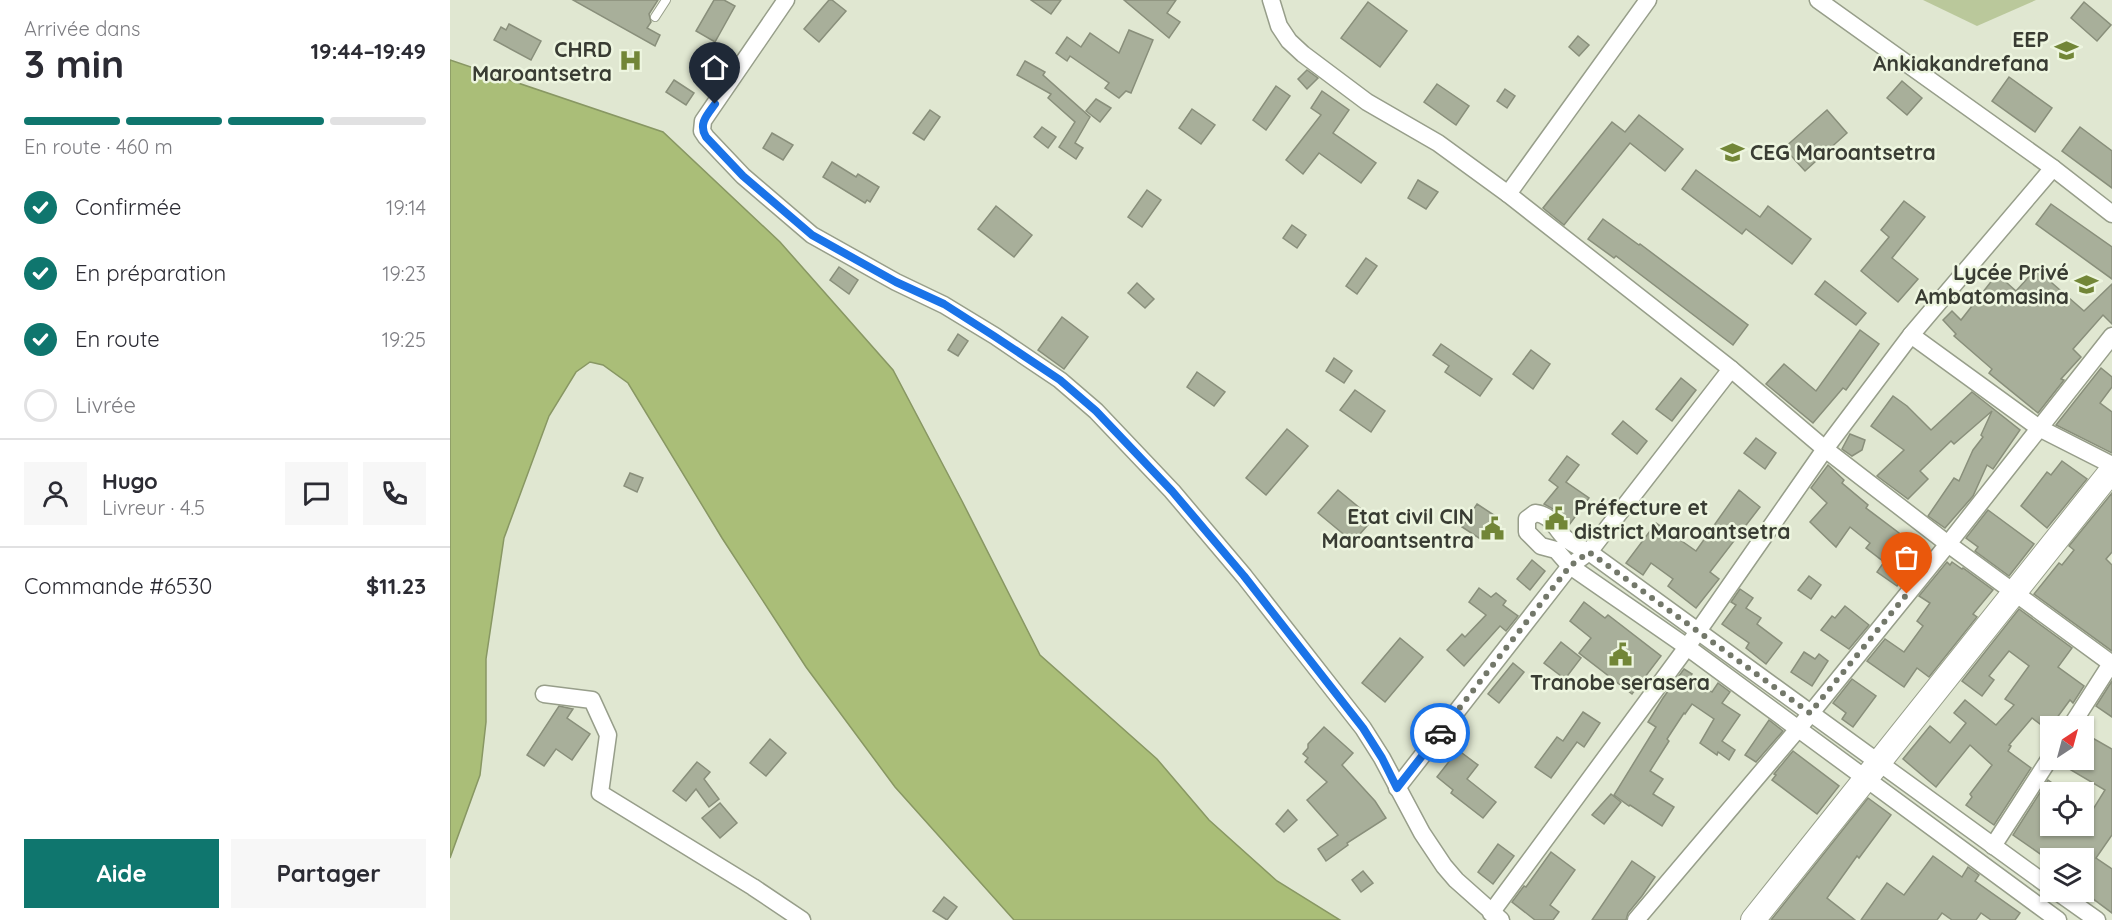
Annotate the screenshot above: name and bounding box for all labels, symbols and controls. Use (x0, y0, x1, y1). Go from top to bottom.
text: Arrivée dans (24, 16, 140, 41)
place label: EEP Ankiakandrefana (1873, 26, 2049, 76)
place label: CHRD Maroantsetra (472, 36, 612, 86)
text: 19:44–19:49 (311, 37, 426, 65)
school or university icon: EEP Ankiakandrefana (2054, 38, 2080, 64)
text: 3 min (24, 39, 124, 88)
pin (689, 42, 740, 104)
hospital icon: CHRD Maroantsetra (617, 48, 643, 74)
icon: home (698, 51, 731, 84)
text: En route · 460 m (24, 134, 173, 159)
school or university icon: CEG Maroantsetra (1719, 139, 1745, 165)
place label: CEG Maroantsetra (1750, 139, 1936, 165)
icon: check (24, 191, 57, 224)
text: Confirmée (75, 193, 181, 221)
text: 19:14 (386, 195, 426, 220)
icon: check (24, 257, 57, 290)
text: En préparation (75, 259, 226, 287)
place label: Lycée Privé Ambatomasina (1915, 259, 2069, 309)
text: 19:23 (382, 261, 426, 286)
school or university icon: Lycée Privé Ambatomasina (2074, 271, 2100, 297)
icon: check (24, 323, 57, 356)
text: En route (75, 325, 160, 353)
text: 19:25 (382, 327, 426, 352)
text: Livrée (75, 391, 136, 419)
button: person (24, 462, 87, 525)
button: chat (285, 462, 348, 525)
button: phone (363, 462, 426, 525)
text: Hugo (102, 467, 158, 495)
place label: Préfecture et district Maroantsetra (1574, 494, 1790, 544)
text: Livreur · 4.5 (102, 495, 205, 520)
place label: Etat civil CIN Maroantsentra (1321, 503, 1474, 553)
public building icon: Préfecture et district Maroantsetra (1543, 506, 1569, 532)
public building icon: Etat civil CIN Maroantsentra (1479, 515, 1505, 541)
pin (1881, 532, 1932, 594)
icon: bag (1890, 541, 1923, 574)
text: Commande #6530 (24, 572, 212, 600)
text: $11.23 (366, 572, 426, 600)
public building icon: Tranobe serasera (1607, 641, 1633, 667)
place label: Tranobe serasera (1530, 669, 1710, 695)
courier (1410, 703, 1470, 763)
north arrow (2040, 716, 2094, 770)
map controls (2040, 716, 2094, 902)
icon: car (1424, 717, 1457, 750)
button: locate (2040, 782, 2094, 836)
button: Aide (24, 839, 219, 908)
button: Partager (231, 839, 426, 908)
button: layers (2040, 848, 2094, 902)

